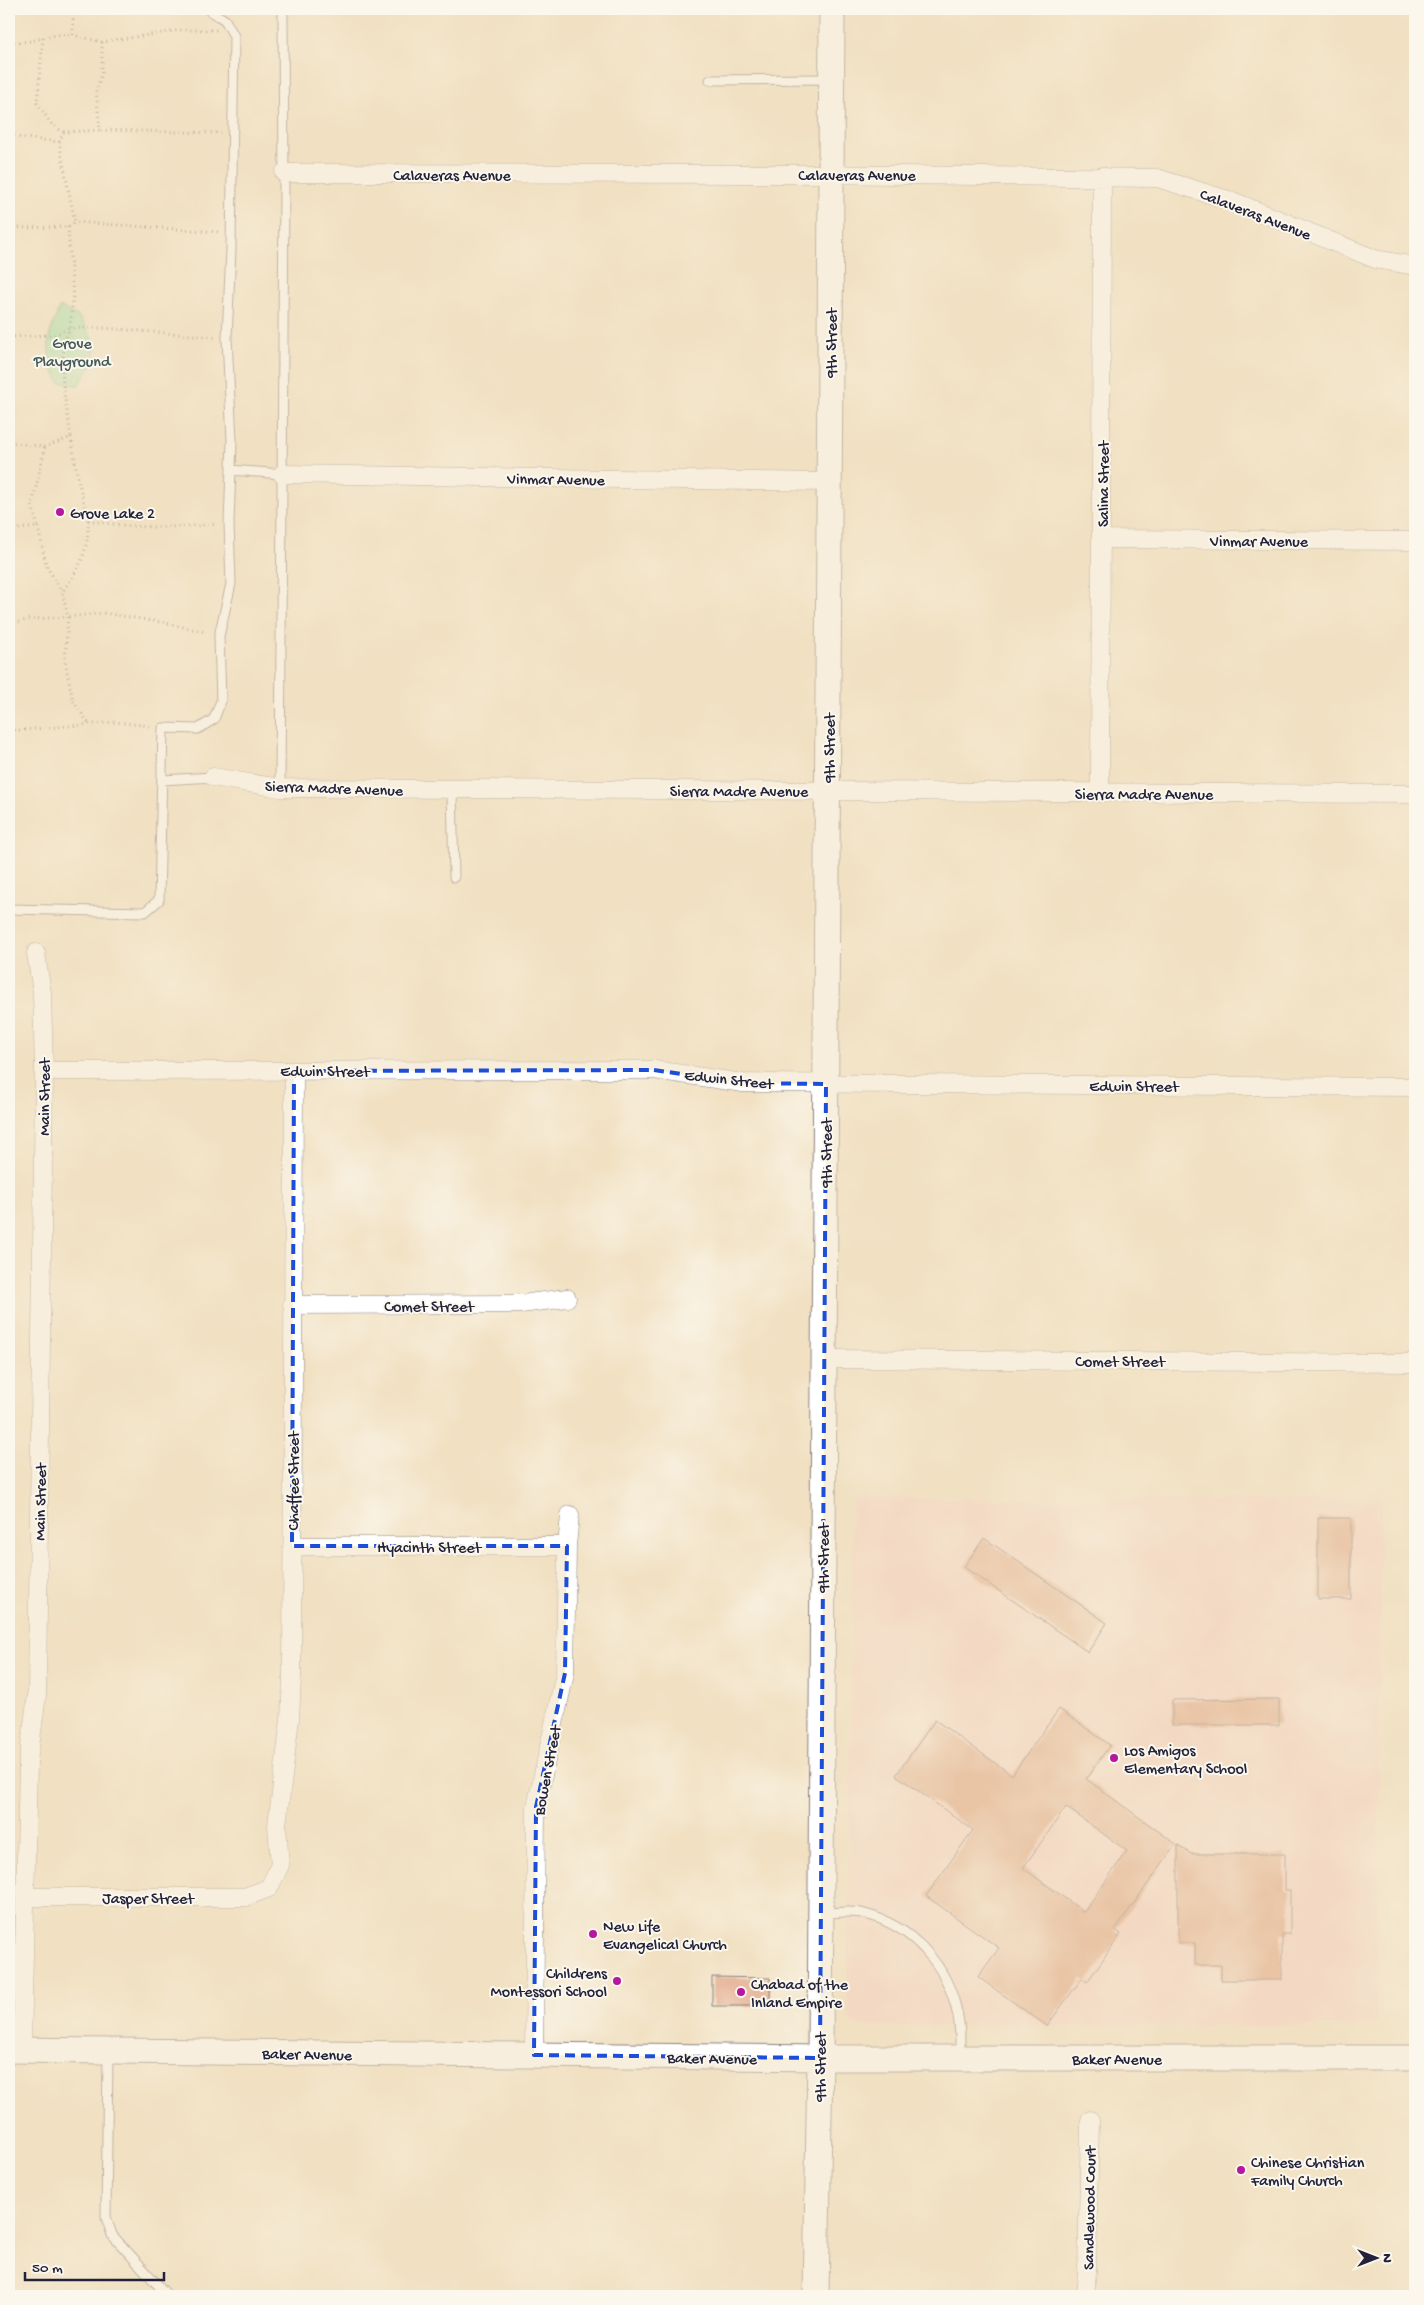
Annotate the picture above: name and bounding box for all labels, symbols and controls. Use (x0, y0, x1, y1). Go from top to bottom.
street label: Calaveras Avenue (393, 168, 512, 187)
street label: Calaveras Avenue (798, 168, 917, 187)
street label: Calaveras Avenue (1196, 186, 1314, 246)
street label: 9th Street (824, 307, 843, 379)
park label: Grove Playground (33, 336, 112, 373)
street label: Salina Street (1096, 439, 1115, 527)
street label: Vinmar Avenue (506, 471, 606, 492)
marker: Grove Lake 2 (54, 506, 66, 518)
place label: Grove Lake 2 (70, 506, 155, 525)
street label: Vinmar Avenue (1209, 534, 1309, 553)
street label: 9th Street (822, 712, 841, 784)
street label: Sierra Madre Avenue (264, 779, 404, 802)
street label: Sierra Madre Avenue (670, 784, 809, 803)
street label: Sierra Madre Avenue (1075, 787, 1214, 806)
street label: Main Street (37, 1057, 56, 1136)
street label: Edwin Street (280, 1064, 371, 1083)
street label: Edwin Street (683, 1067, 775, 1096)
street label: Edwin Street (1089, 1079, 1180, 1098)
street label: 9th Street (819, 1117, 838, 1189)
street label: Comet Street (384, 1299, 475, 1318)
street label: Comet Street (1075, 1354, 1166, 1373)
street label: Chaffee Street (286, 1430, 305, 1530)
street label: Main Street (32, 1462, 53, 1541)
street label: 9th Street (816, 1522, 835, 1594)
street label: Hyacinth Street (377, 1540, 482, 1559)
street label: Bowen Street (531, 1723, 568, 1818)
place label: Los Amigos Elementary School (1124, 1743, 1247, 1780)
marker: Los Amigos Elementary School (1108, 1752, 1120, 1764)
street label: Jasper Street (102, 1891, 195, 1910)
place label: New Life Evangelical Church (603, 1919, 727, 1956)
marker: New Life Evangelical Church (587, 1928, 599, 1940)
place label: Childrens Montessori School (491, 1966, 608, 2003)
marker: Childrens Montessori School (611, 1975, 623, 1987)
place label: Chabad of the Inland Empire (751, 1977, 849, 2014)
marker: Chabad of the Inland Empire (735, 1986, 747, 1998)
street label: 9th Street (813, 2031, 832, 2103)
street label: Baker Avenue (261, 2046, 353, 2067)
street label: Baker Avenue (666, 2050, 758, 2071)
street label: Baker Avenue (1071, 2052, 1163, 2071)
street label: Sandlewood Court (1081, 2144, 1102, 2270)
place label: Chinese Christian Family Church (1250, 2155, 1365, 2192)
marker: Chinese Christian Family Church (1235, 2164, 1247, 2176)
north arrow (1352, 2232, 1402, 2282)
scale bar (25, 2250, 164, 2282)
text: N (1378, 2253, 1395, 2263)
text: 50 m (32, 2260, 63, 2278)

